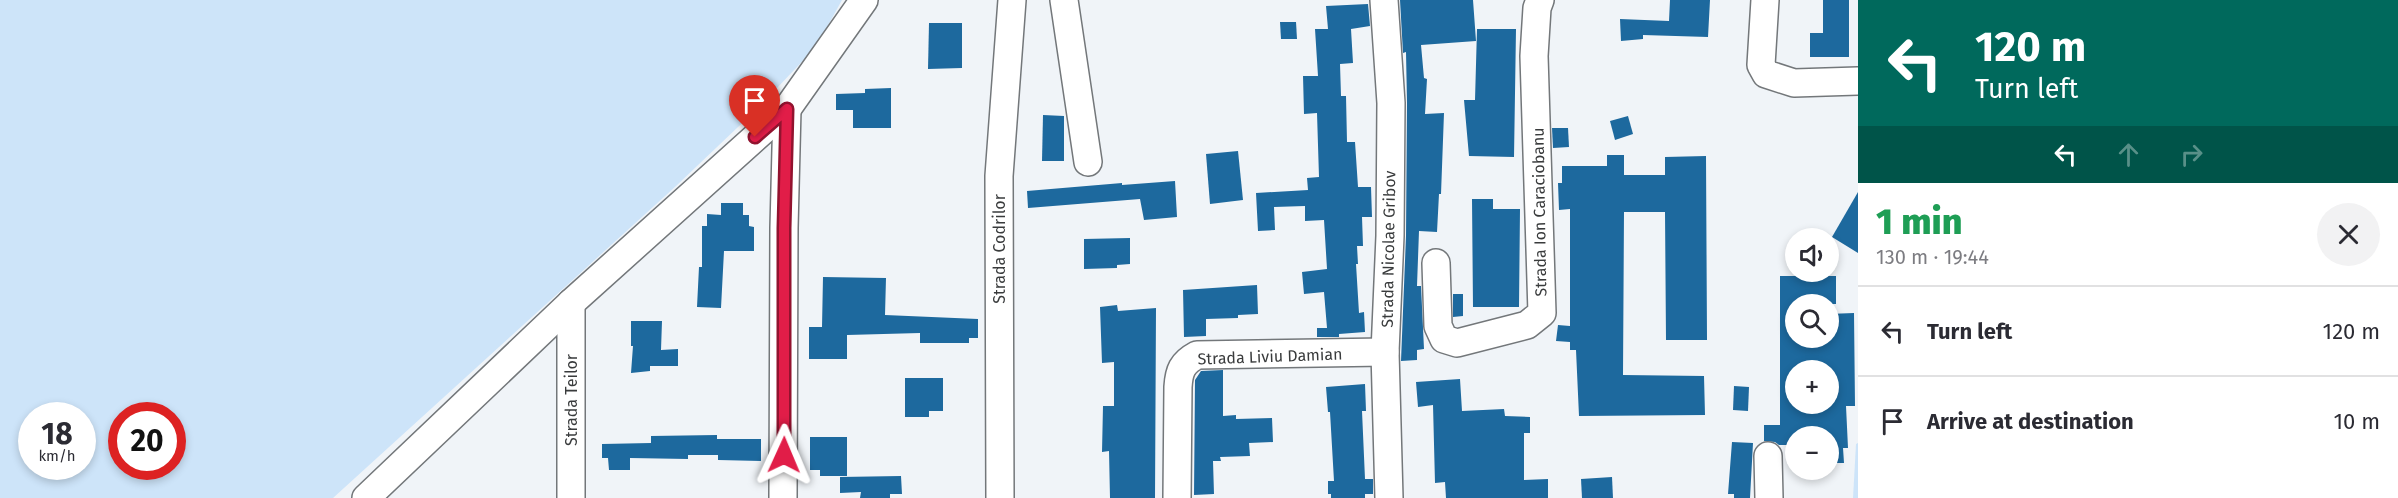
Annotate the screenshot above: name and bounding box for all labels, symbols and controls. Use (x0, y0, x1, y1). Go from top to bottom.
text: 120 m (1975, 22, 2086, 72)
icon: left (1876, 24, 1954, 102)
text: Turn left (1975, 73, 2078, 105)
pin (729, 75, 780, 137)
icon: arrive (738, 84, 771, 117)
street label: Strada Ion Caraciobanu (1529, 127, 1550, 297)
icon: left (2049, 138, 2082, 171)
icon: ahead (2112, 138, 2145, 171)
icon: right (2175, 138, 2208, 171)
street label: Strada Nicolae Gribov (1378, 170, 1399, 328)
street label: Strada Codrilor (990, 193, 1009, 304)
text: 1 min (1876, 200, 1962, 244)
button: close (2317, 203, 2380, 266)
map controls (1785, 228, 1839, 480)
button: sound (1785, 228, 1839, 282)
text: 130 m · 19:44 (1876, 245, 1989, 269)
button: search (1785, 294, 1839, 348)
icon: left (1876, 315, 1909, 348)
text: Turn left (1927, 318, 2012, 345)
text: 120 m (2323, 318, 2380, 345)
street label: Strada Liviu Damian (1197, 344, 1343, 369)
street label: Strada Teilor (562, 353, 581, 446)
button: + (1785, 360, 1839, 414)
speed limit sign: 20 (108, 402, 186, 480)
icon: arrive (1876, 405, 1909, 438)
text: Arrive at destination (1927, 408, 2134, 435)
text: 10 m (2334, 408, 2380, 435)
text: 18 (41, 416, 73, 452)
position arrow (752, 423, 816, 487)
button: − (1785, 426, 1839, 480)
text: km/h (38, 447, 76, 465)

